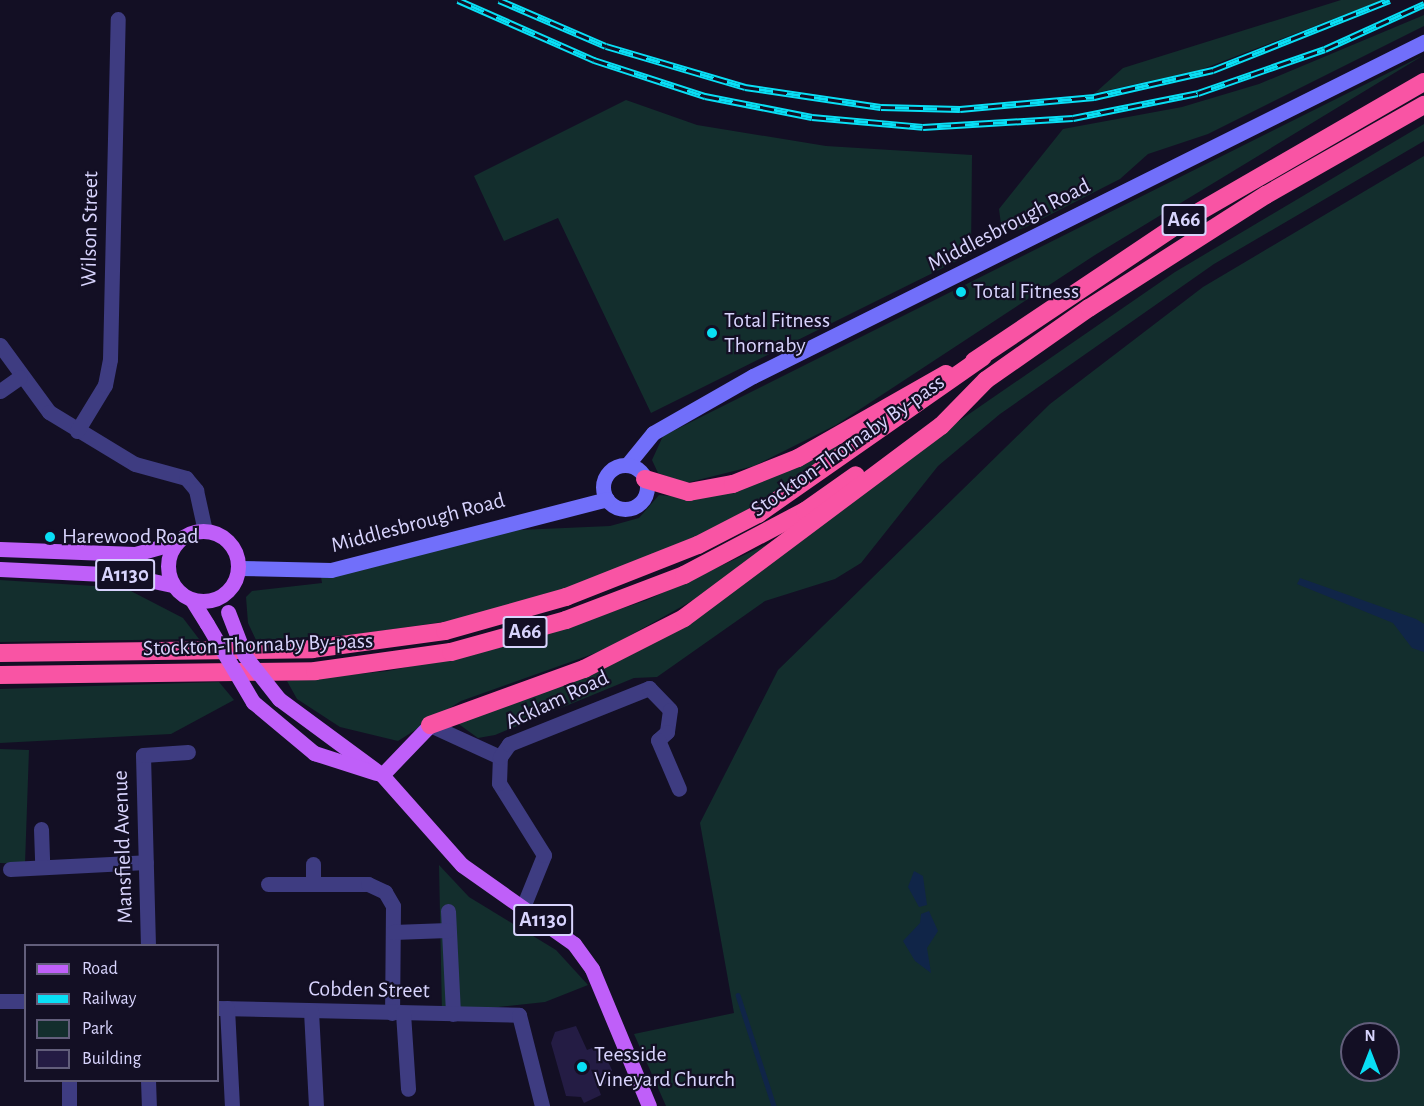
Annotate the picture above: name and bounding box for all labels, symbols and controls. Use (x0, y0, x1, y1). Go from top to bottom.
street label: Wilson Street (76, 171, 104, 287)
street label: Middlesbrough Road (923, 173, 1095, 277)
road number: A66 (1162, 202, 1206, 238)
place label: Total Fitness (973, 279, 1079, 305)
marker: Total Fitness (954, 285, 968, 299)
place label: Total Fitness Thornaby (724, 307, 830, 358)
marker: Total Fitness Thornaby (705, 326, 719, 340)
street label: Stockton-Thornaby By-pass (746, 369, 950, 523)
street label: Middlesbrough Road (328, 487, 508, 559)
place label: Harewood Road (62, 524, 199, 550)
marker: Harewood Road (43, 530, 57, 544)
road number: A1130 (95, 557, 155, 593)
road number: A66 (502, 614, 548, 650)
street label: Stockton-Thornaby By-pass (142, 628, 374, 662)
street label: Acklam Road (501, 665, 613, 735)
street label: Mansfield Avenue (107, 770, 139, 924)
road number: A1130 (513, 902, 573, 938)
legend (24, 944, 219, 1082)
text: Road (82, 960, 118, 978)
street label: Cobden Street (308, 976, 430, 1004)
text: Railway (82, 990, 136, 1008)
text: Park (82, 1020, 113, 1038)
north arrow (1340, 1022, 1400, 1082)
text: N (1364, 1028, 1376, 1044)
place label: Teesside Vineyard Church (594, 1041, 735, 1092)
text: Building (82, 1050, 141, 1068)
marker: Teesside Vineyard Church (575, 1060, 589, 1074)

